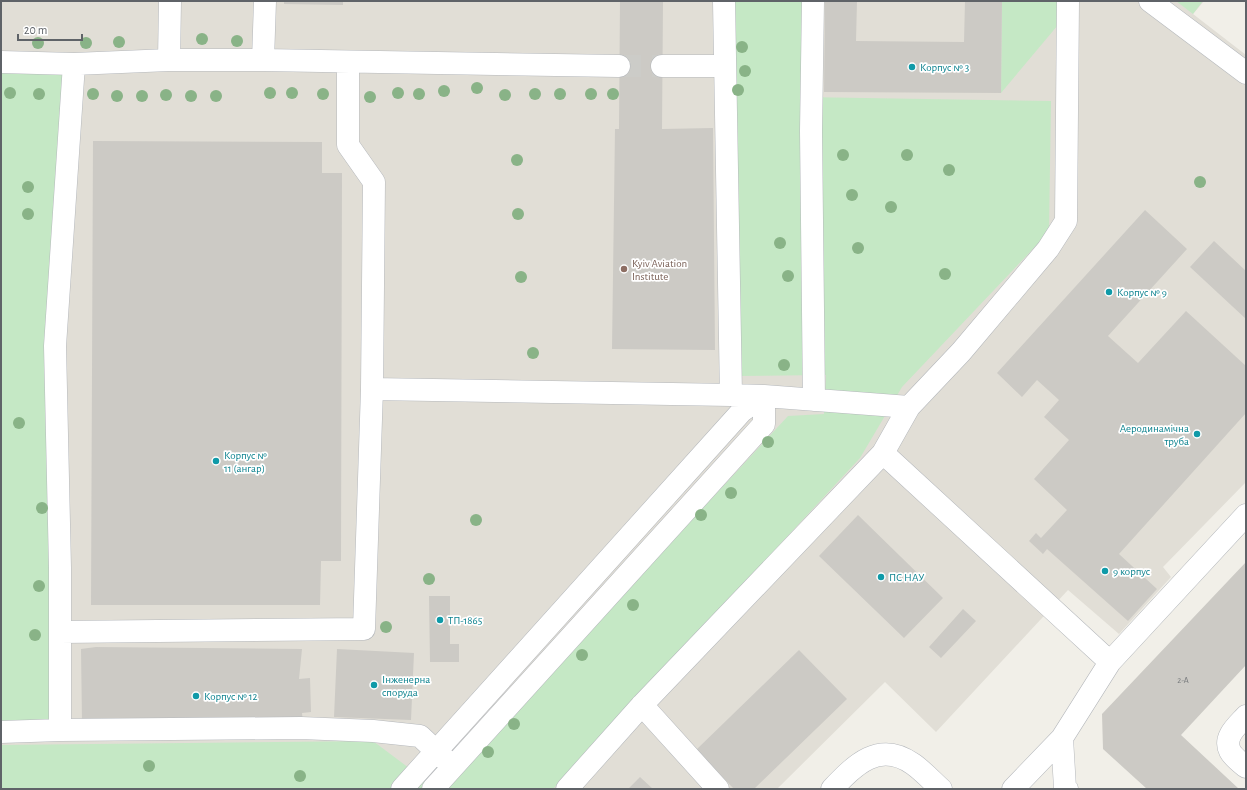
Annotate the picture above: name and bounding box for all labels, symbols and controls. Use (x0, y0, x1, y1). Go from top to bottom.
scale bar (18, 16, 82, 42)
text: 20 m (24, 24, 47, 36)
marker: Корпус № 3 (907, 62, 917, 72)
place label: Корпус № 3 (920, 62, 970, 73)
place label: Kyiv Aviation Institute (632, 258, 687, 282)
marker: Kyiv Aviation Institute (619, 264, 629, 274)
marker: Корпус № 9 (1104, 287, 1114, 297)
place label: Корпус № 9 (1117, 287, 1167, 298)
place label: Аеродинамічна труба (1120, 423, 1189, 447)
marker: Аеродинамічна труба (1192, 429, 1202, 439)
place label: Корпус № 11 (ангар) (224, 450, 267, 474)
marker: Корпус № 11 (ангар) (211, 456, 221, 466)
marker: 9 корпус (1100, 566, 1110, 576)
place label: 9 корпус (1113, 566, 1150, 577)
marker: ПС НАУ (876, 572, 886, 582)
place label: ПС НАУ (889, 572, 924, 583)
marker: ТП-1865 (435, 615, 445, 625)
place label: ТП-1865 (448, 615, 483, 626)
place label: Інженерна споруда (382, 674, 430, 698)
house number: 2-А (1177, 676, 1190, 685)
marker: Інженерна споруда (369, 680, 379, 690)
marker: Корпус № 12 (191, 691, 201, 701)
place label: Корпус № 12 (204, 691, 258, 702)

